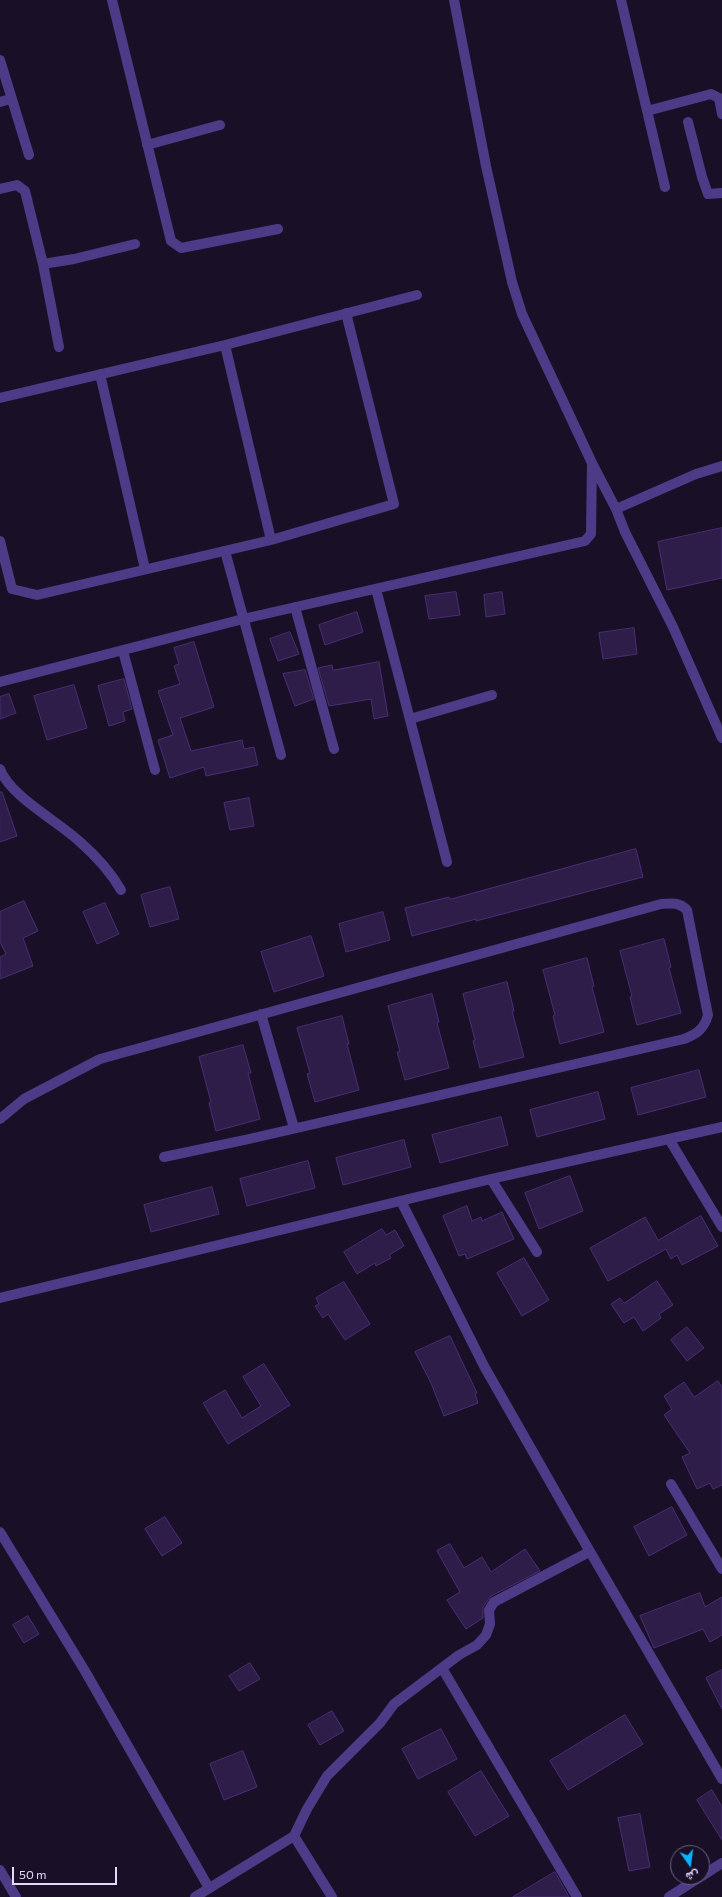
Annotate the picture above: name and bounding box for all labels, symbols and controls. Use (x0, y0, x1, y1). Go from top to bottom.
north arrow (670, 1845, 710, 1885)
scale bar (14, 1859, 119, 1885)
text: 50 m (19, 1867, 47, 1881)
text: ش (685, 1868, 701, 1884)

